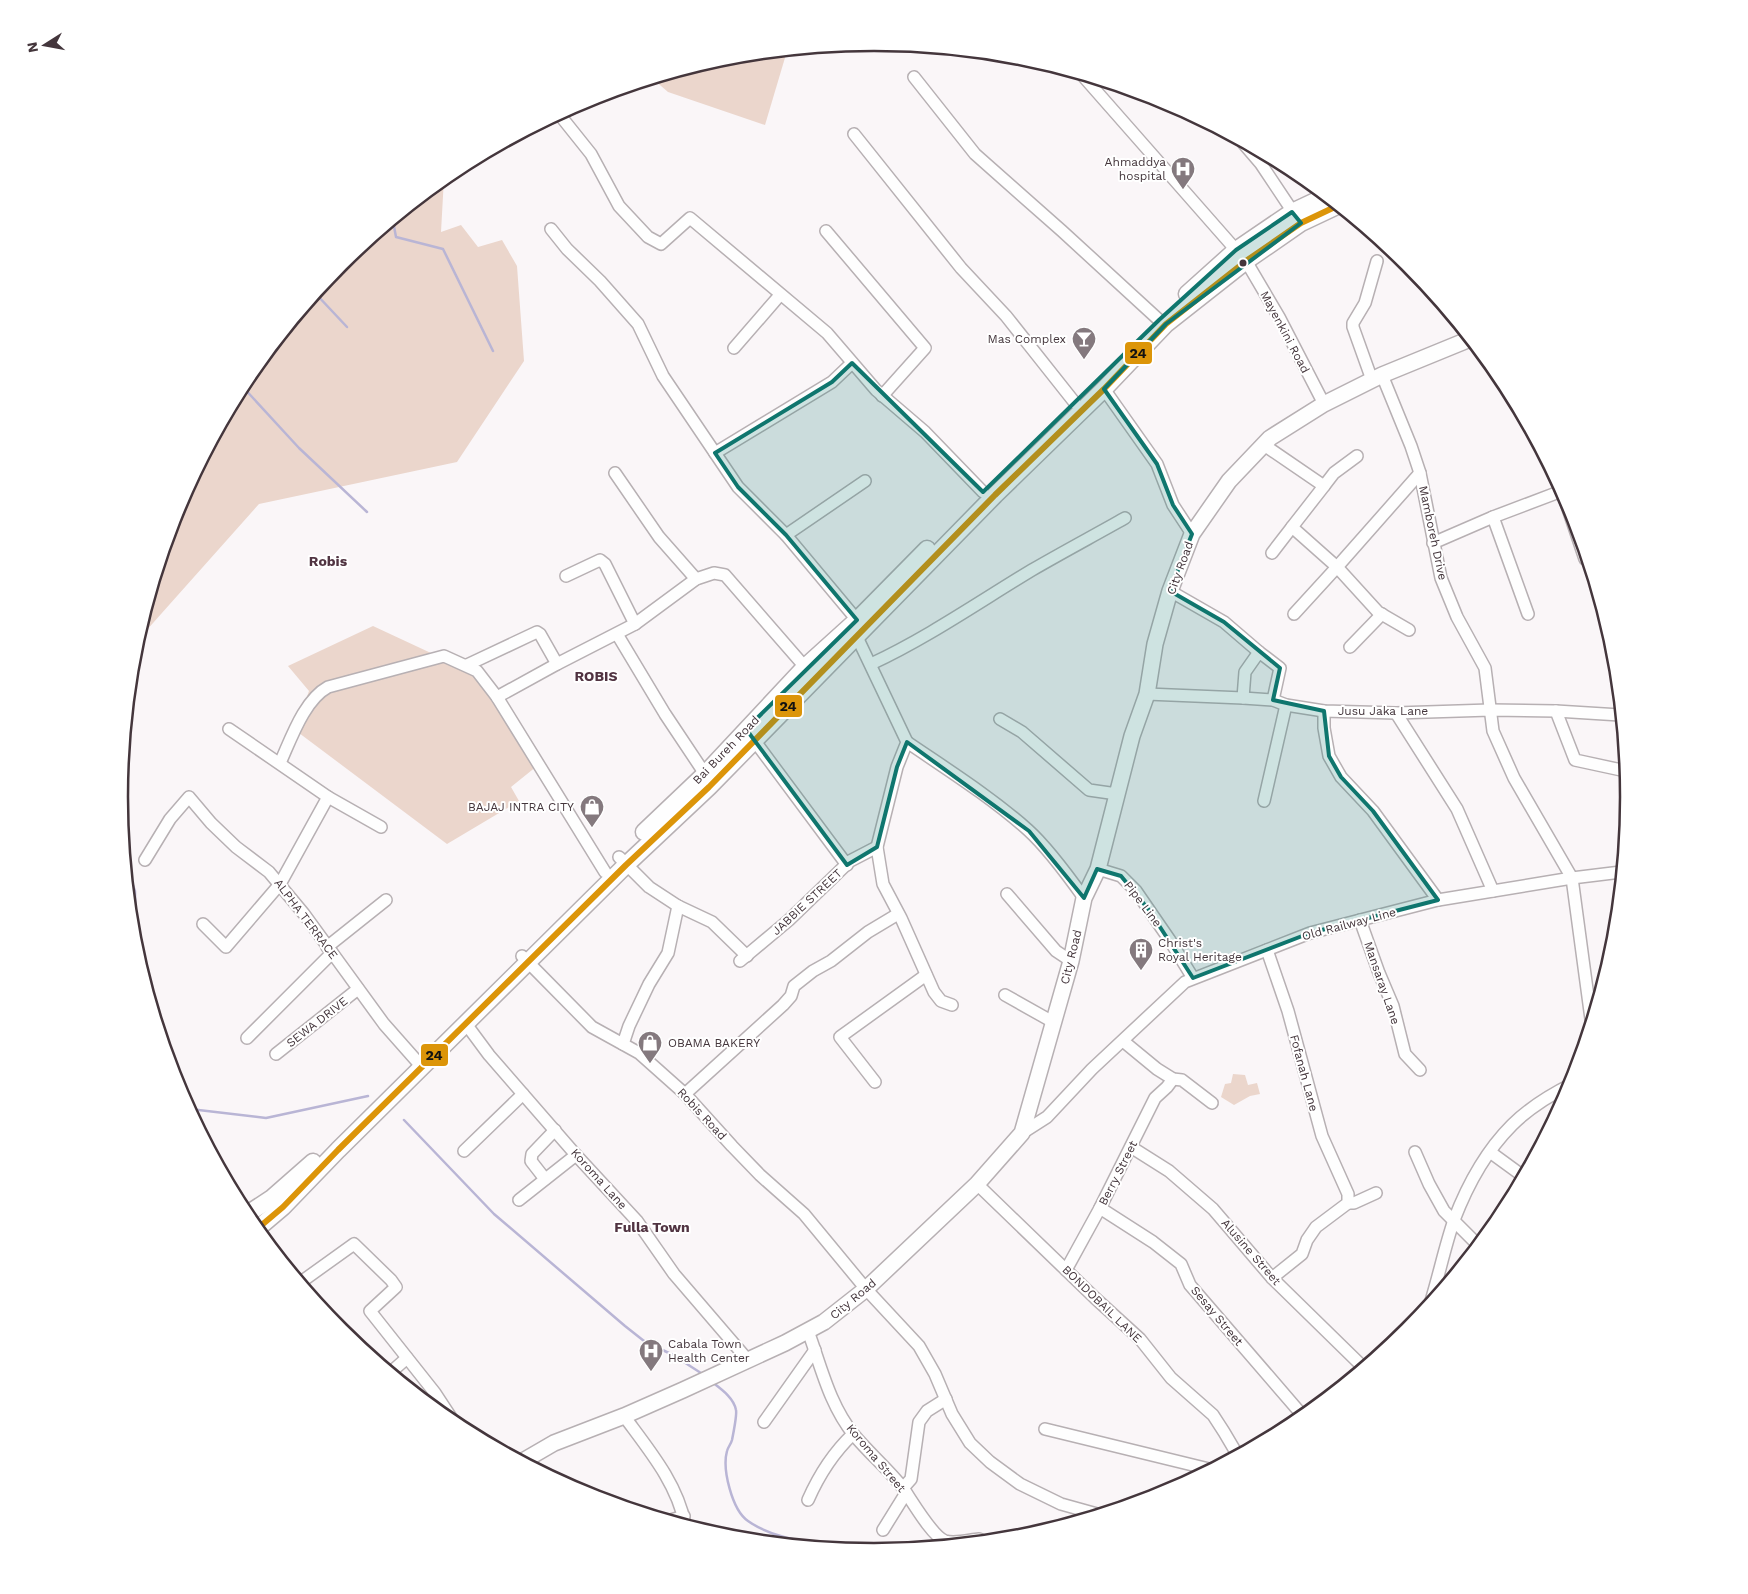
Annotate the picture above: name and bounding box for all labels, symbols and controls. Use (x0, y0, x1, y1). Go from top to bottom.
north arrow (20, 20, 70, 70)
text: N (23, 41, 41, 54)
place label: Ahmaddya hospital (1105, 155, 1166, 183)
hospital icon: Ahmaddya hospital (1170, 156, 1196, 190)
unlabelled marker (1238, 258, 1248, 268)
street label: Mayenkini Road (1257, 288, 1313, 376)
bar icon: Mas Complex (1071, 326, 1097, 360)
place label: Mas Complex (987, 332, 1066, 346)
line badge: 24 (1124, 341, 1153, 365)
text: 24 (1129, 345, 1147, 361)
street label: Mamboreh Drive (1416, 485, 1450, 582)
street label: City Road (1164, 539, 1196, 597)
district label: Robis (309, 553, 348, 569)
district label: ROBIS (575, 668, 617, 684)
line badge: 24 (774, 694, 803, 718)
text: 24 (779, 698, 797, 714)
street label: Jusu Jaka Lane (1338, 704, 1428, 718)
street label: Bai Bureh Road (690, 713, 762, 787)
shop icon: BAJAJ INTRA CITY (579, 794, 605, 828)
place label: BAJAJ INTRA CITY (468, 800, 574, 814)
street label: JABBIE STREET (769, 866, 845, 938)
street label: ALPHA TERRACE (271, 876, 341, 962)
street label: Pipe Line (1121, 878, 1165, 930)
street label: Old Railway Line (1300, 905, 1398, 943)
street label: City Road (1057, 928, 1085, 986)
place label: Christ's Royal Heritage (1158, 936, 1242, 964)
building icon: Christ's Royal Heritage (1128, 937, 1154, 971)
street label: Mansaray Lane (1361, 940, 1403, 1026)
street label: SEWA DRIVE (284, 994, 351, 1050)
shop icon: OBAMA BAKERY (637, 1030, 663, 1064)
street label: Fofanah Lane (1287, 1033, 1321, 1113)
place label: OBAMA BAKERY (668, 1036, 760, 1050)
line badge: 24 (420, 1043, 449, 1067)
text: 24 (425, 1047, 443, 1063)
street label: Robis Road (675, 1085, 729, 1143)
street label: Berry Street (1096, 1138, 1140, 1208)
street label: Koroma Lane (568, 1146, 630, 1212)
street label: Alusine Street (1218, 1216, 1284, 1288)
district label: Fulla Town (614, 1219, 690, 1235)
street label: BONDOBAIL LANE (1059, 1263, 1145, 1346)
street label: City Road (827, 1276, 879, 1322)
street label: Sesay Street (1188, 1283, 1246, 1349)
place label: Cabala Town Health Center (668, 1337, 750, 1365)
hospital icon: Cabala Town Health Center (638, 1338, 664, 1372)
street label: Koroma Street (843, 1421, 909, 1495)

